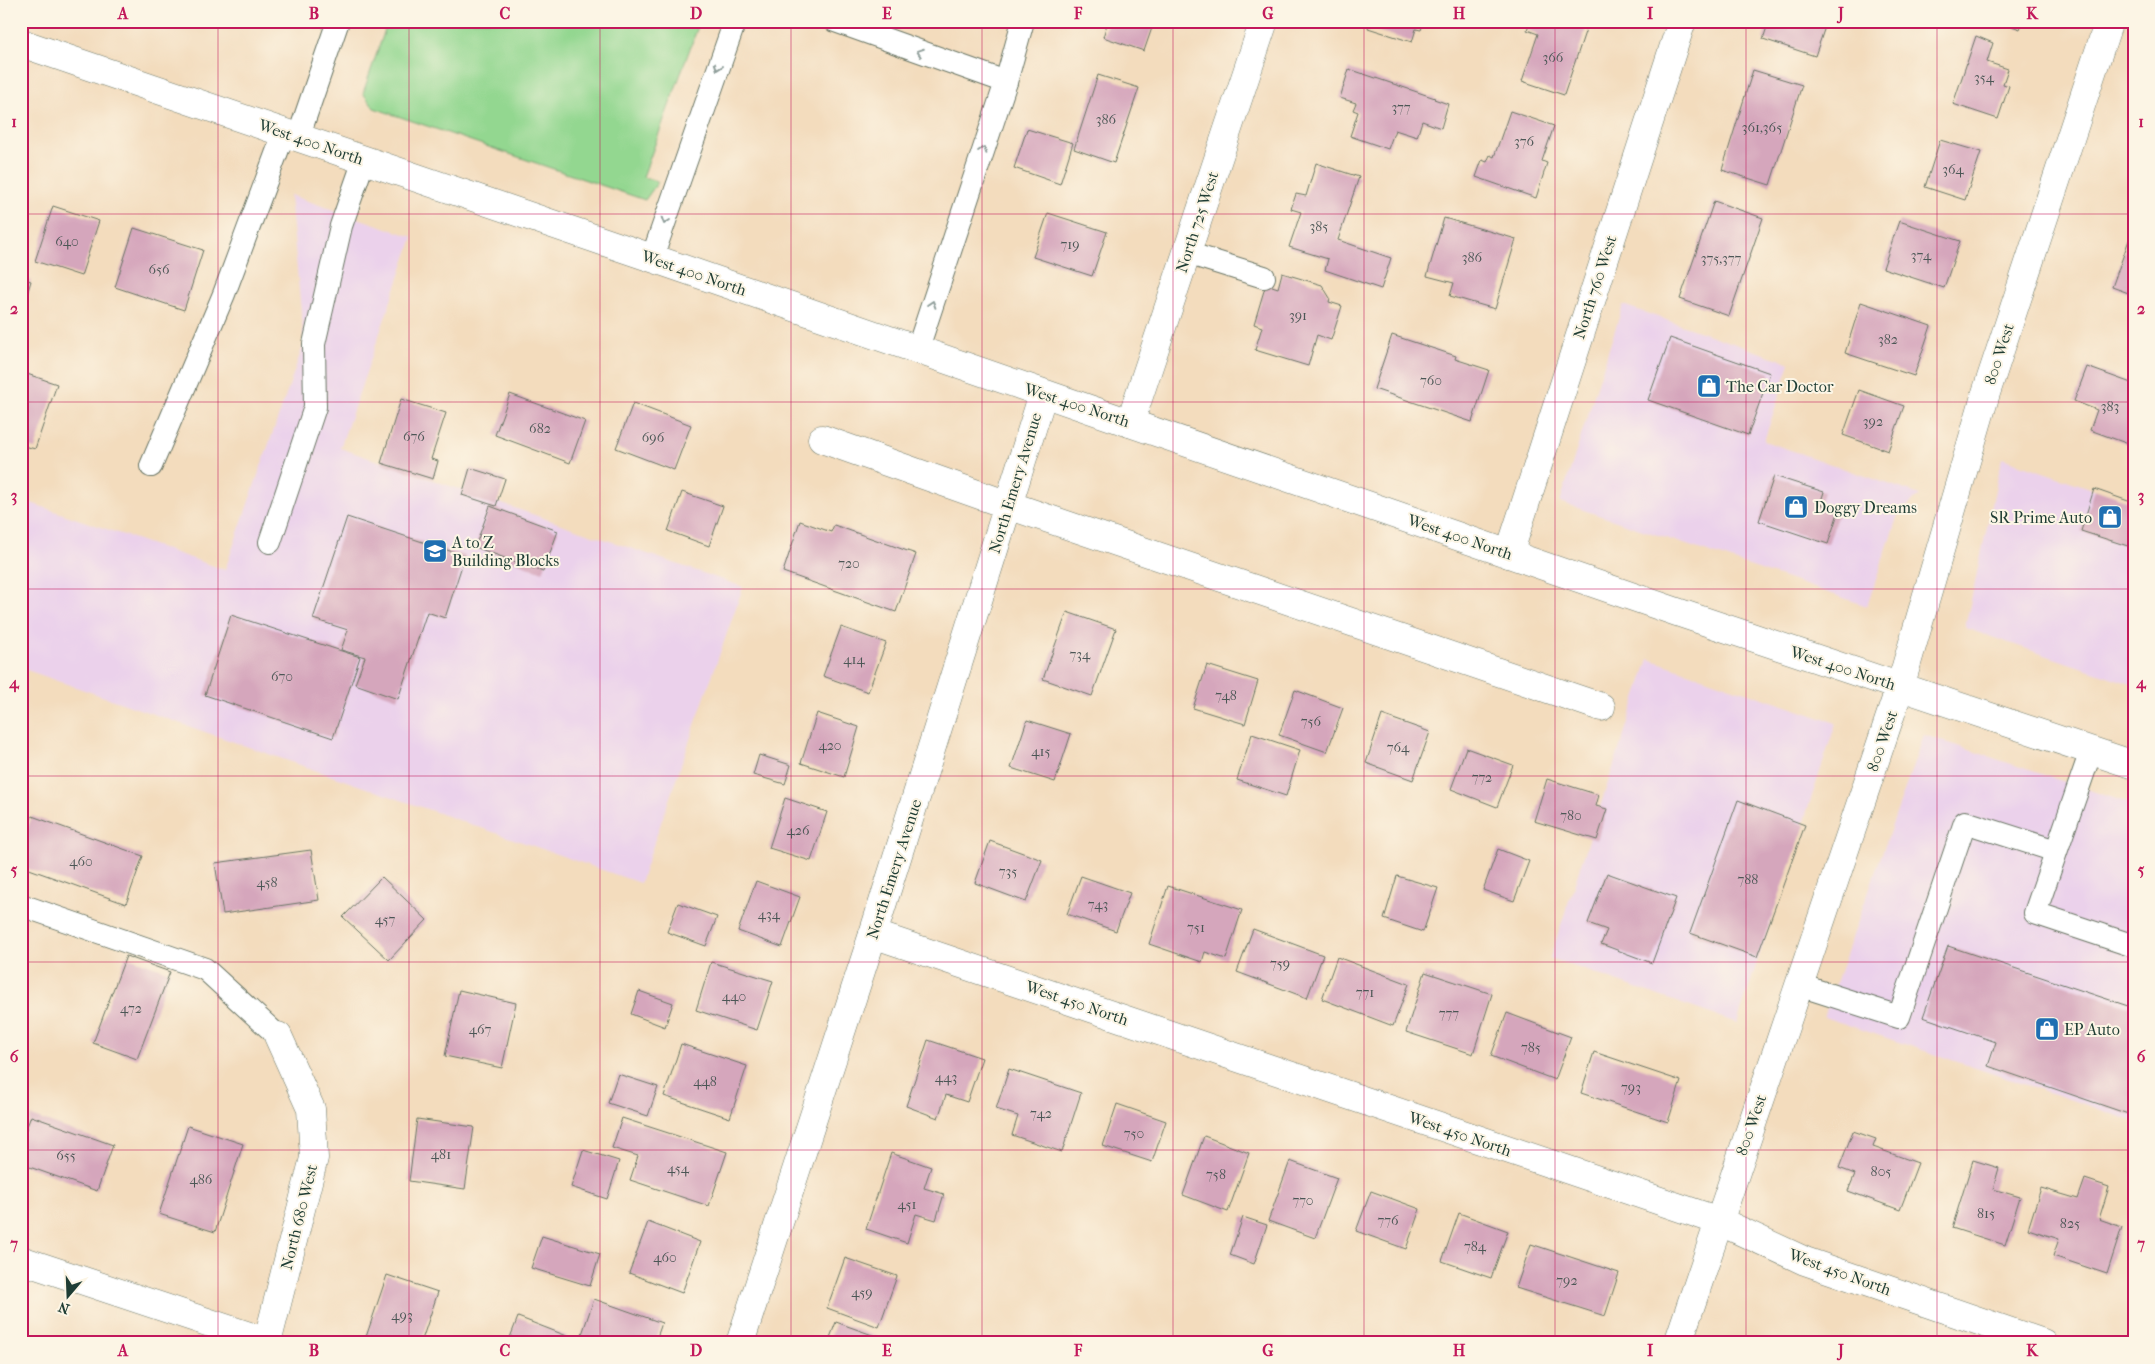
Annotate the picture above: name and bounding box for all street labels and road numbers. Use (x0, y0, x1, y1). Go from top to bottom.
street label: West 400 North (255, 115, 366, 169)
street label: North 725 West (1172, 169, 1222, 275)
street label: North 760 West (1569, 233, 1621, 341)
street label: West 400 North (638, 246, 749, 300)
street label: 800 West (1980, 321, 2018, 387)
street label: West 400 North (1021, 379, 1132, 431)
street label: North Emery Avenue (985, 410, 1045, 556)
street label: West 400 North (1404, 510, 1515, 564)
street label: West 400 North (1787, 642, 1898, 694)
street label: 800 West (1863, 708, 1901, 774)
street label: North Emery Avenue (862, 796, 926, 941)
street label: West 450 North (1022, 976, 1131, 1029)
street label: 800 West (1732, 1092, 1770, 1158)
street label: West 450 North (1405, 1107, 1514, 1160)
street label: North 680 West (277, 1162, 321, 1272)
street label: West 450 North (1785, 1244, 1894, 1299)

